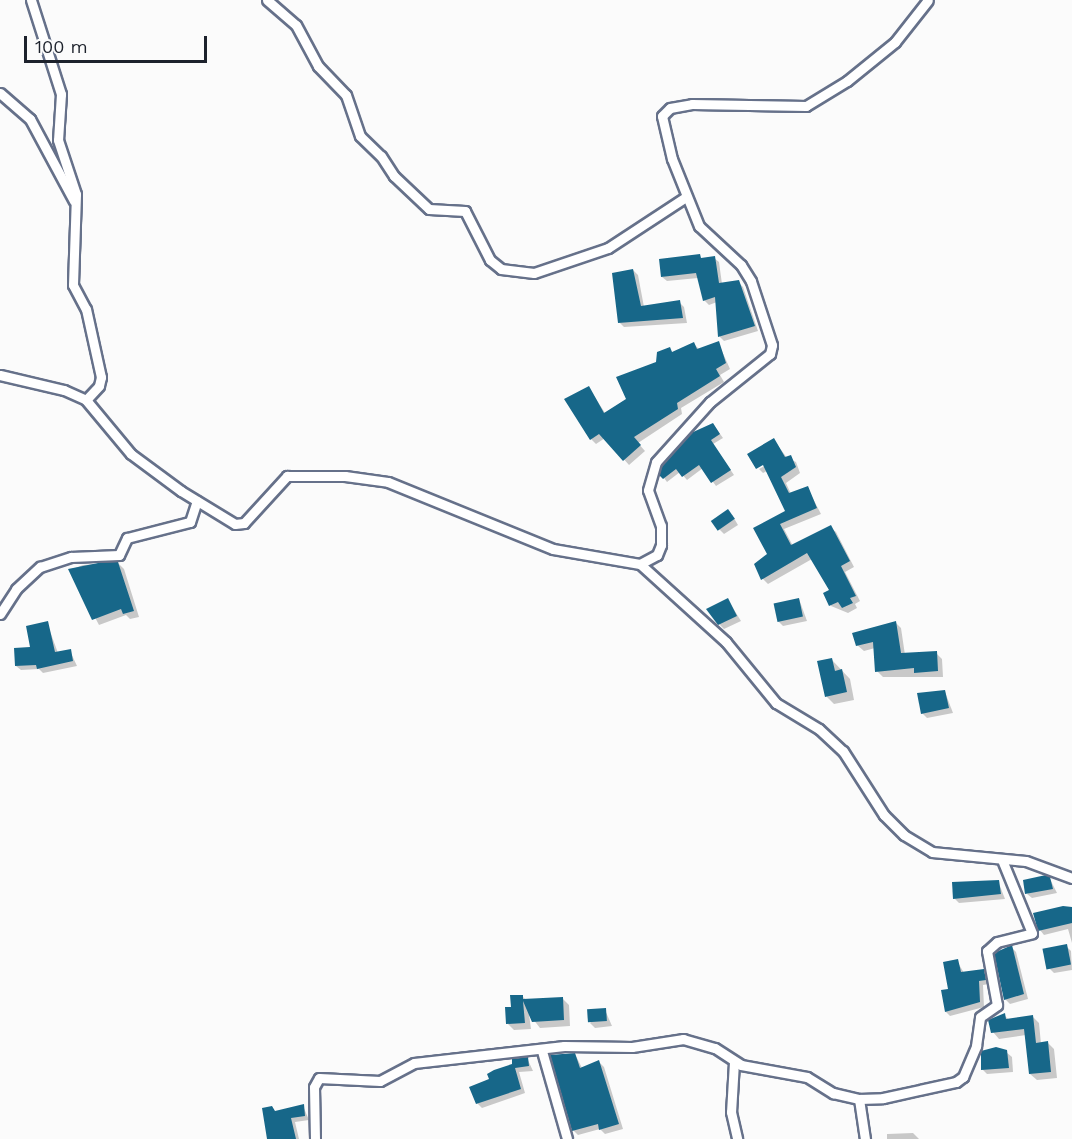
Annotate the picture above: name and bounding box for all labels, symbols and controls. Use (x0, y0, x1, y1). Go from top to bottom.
scale bar (27, 24, 210, 62)
text: 100 m (35, 36, 88, 57)

